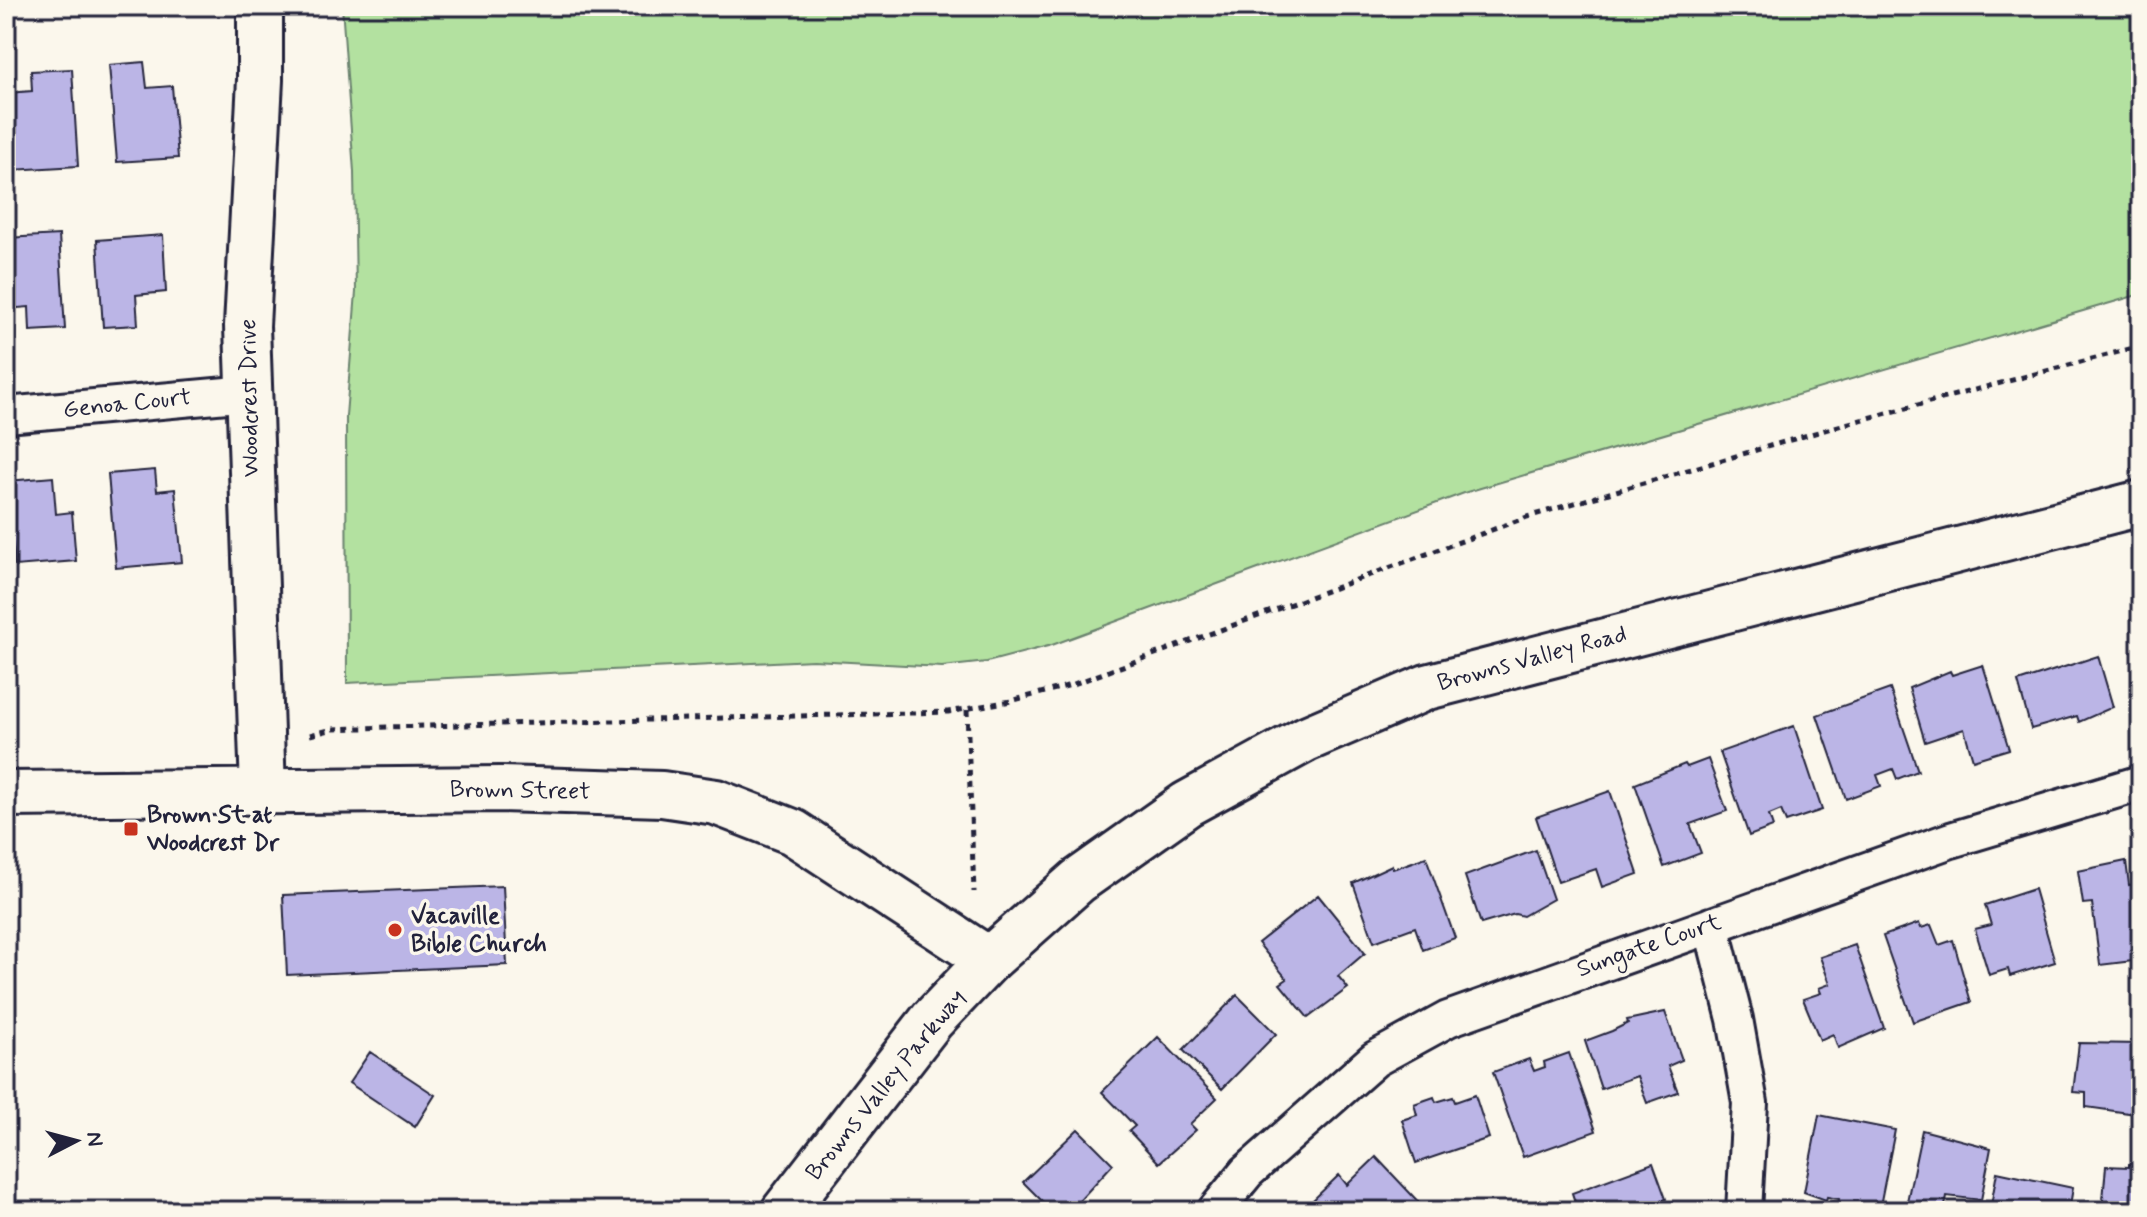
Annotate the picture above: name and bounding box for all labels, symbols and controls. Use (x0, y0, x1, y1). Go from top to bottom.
street label: Woodcrest Drive (233, 319, 267, 477)
street label: Genoa Court (61, 382, 193, 426)
street label: Browns Valley Road (1434, 619, 1630, 699)
street label: Brown Street (449, 774, 591, 808)
place label: Brown St at Woodcrest Dr (146, 800, 280, 859)
marker: Brown St at Woodcrest Dr (122, 820, 140, 838)
place label: Vacaville Bible Church (411, 901, 547, 960)
street label: Sungate Court (1573, 907, 1726, 987)
marker: Vacaville Bible Church (386, 921, 404, 939)
street label: Browns Valley Parkway (799, 983, 973, 1187)
north arrow (36, 1101, 116, 1181)
text: N (79, 1130, 109, 1148)

